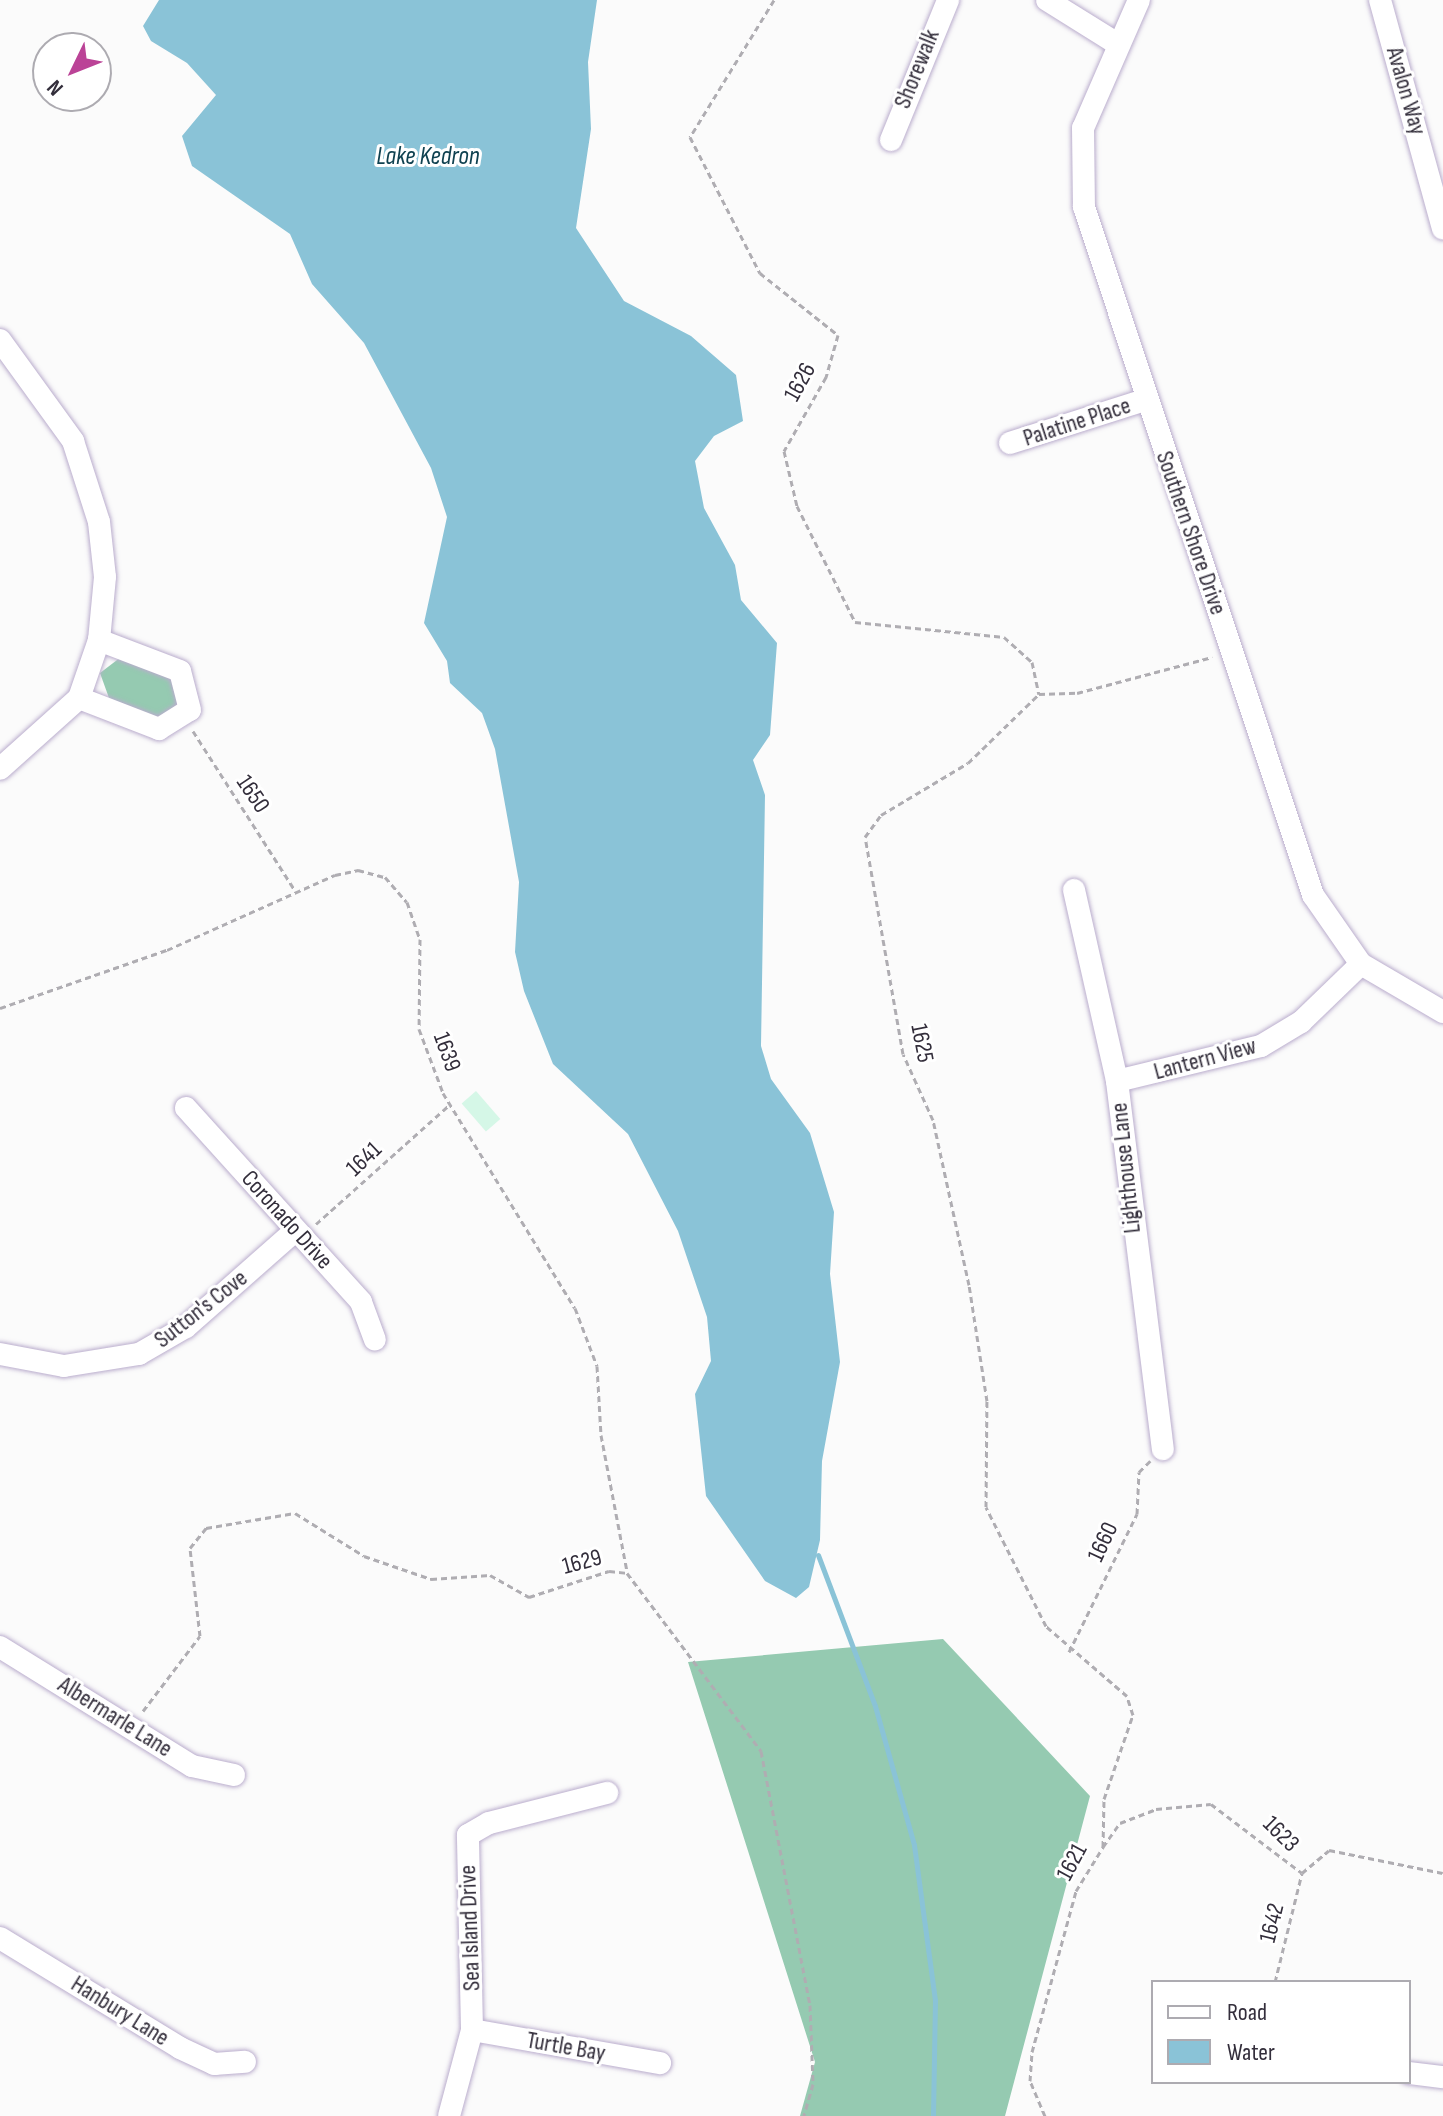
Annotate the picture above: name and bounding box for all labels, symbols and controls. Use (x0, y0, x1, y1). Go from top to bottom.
street label: Shorewalk (888, 25, 946, 113)
north arrow (32, 32, 112, 112)
street label: Avalon Way (1380, 44, 1432, 138)
text: N (42, 74, 69, 101)
water label: Lake Kedron (376, 141, 480, 173)
street label: 1626 (778, 358, 822, 406)
street label: Palatine Place (1020, 391, 1134, 453)
street label: Southern Shore Drive (1150, 448, 1232, 618)
street label: 1650 (230, 770, 276, 818)
street label: 1625 (904, 1021, 940, 1065)
street label: 1639 (427, 1028, 467, 1076)
street label: Lantern View (1151, 1032, 1259, 1086)
street label: Lighthouse Lane (1105, 1101, 1147, 1235)
street label: 1641 (340, 1136, 388, 1182)
street label: Coronado Drive (235, 1165, 339, 1275)
street label: Sutton's Cove (149, 1264, 253, 1354)
street label: 1660 (1081, 1518, 1125, 1566)
street label: 1629 (559, 1543, 605, 1581)
street label: Albermarle Lane (53, 1671, 177, 1763)
street label: 1623 (1257, 1810, 1305, 1858)
street label: 1621 (1050, 1839, 1094, 1885)
street label: Sea Island Drive (453, 1864, 487, 1992)
street label: 1642 (1253, 1900, 1291, 1946)
street label: Hanbury Lane (66, 1970, 174, 2052)
legend (1151, 1980, 1411, 2084)
text: Road (1227, 1998, 1267, 2027)
street label: Turtle Bay (524, 2026, 608, 2068)
text: Water (1227, 2038, 1275, 2067)

